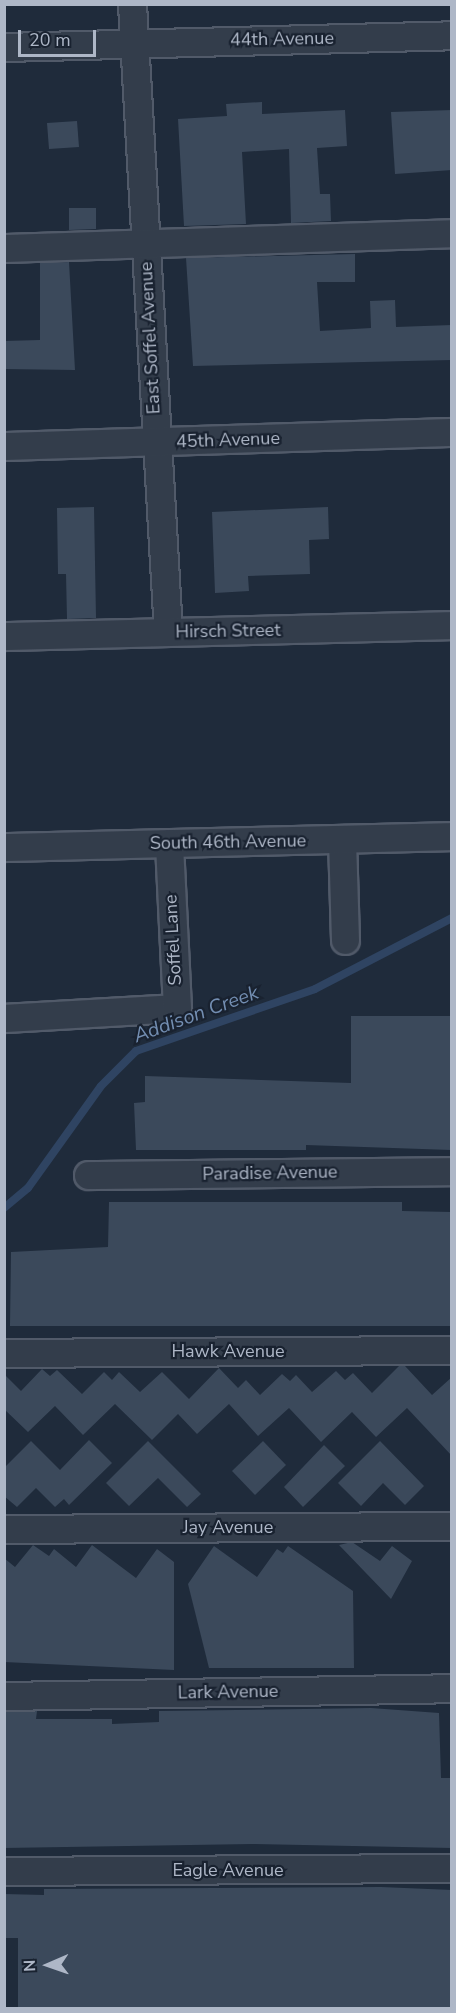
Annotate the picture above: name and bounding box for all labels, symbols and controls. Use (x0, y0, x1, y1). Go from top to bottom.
scale bar (21, 18, 99, 56)
street label: 44th Avenue (230, 27, 334, 51)
text: 20 m (29, 28, 71, 52)
street label: East Soffel Avenue (135, 261, 165, 415)
street label: 45th Avenue (176, 427, 280, 453)
street label: Hirsch Street (175, 619, 281, 643)
street label: South 46th Avenue (150, 830, 306, 854)
street label: Soffel Lane (160, 894, 186, 986)
water label: Addison Creek (130, 980, 262, 1048)
street label: Paradise Avenue (202, 1161, 338, 1185)
street label: Hawk Avenue (171, 1340, 285, 1362)
street label: Jay Avenue (183, 1516, 273, 1538)
street label: Lark Avenue (177, 1680, 279, 1704)
street label: Eagle Avenue (172, 1859, 284, 1881)
north arrow (18, 1935, 78, 1995)
text: N (19, 1959, 41, 1972)

